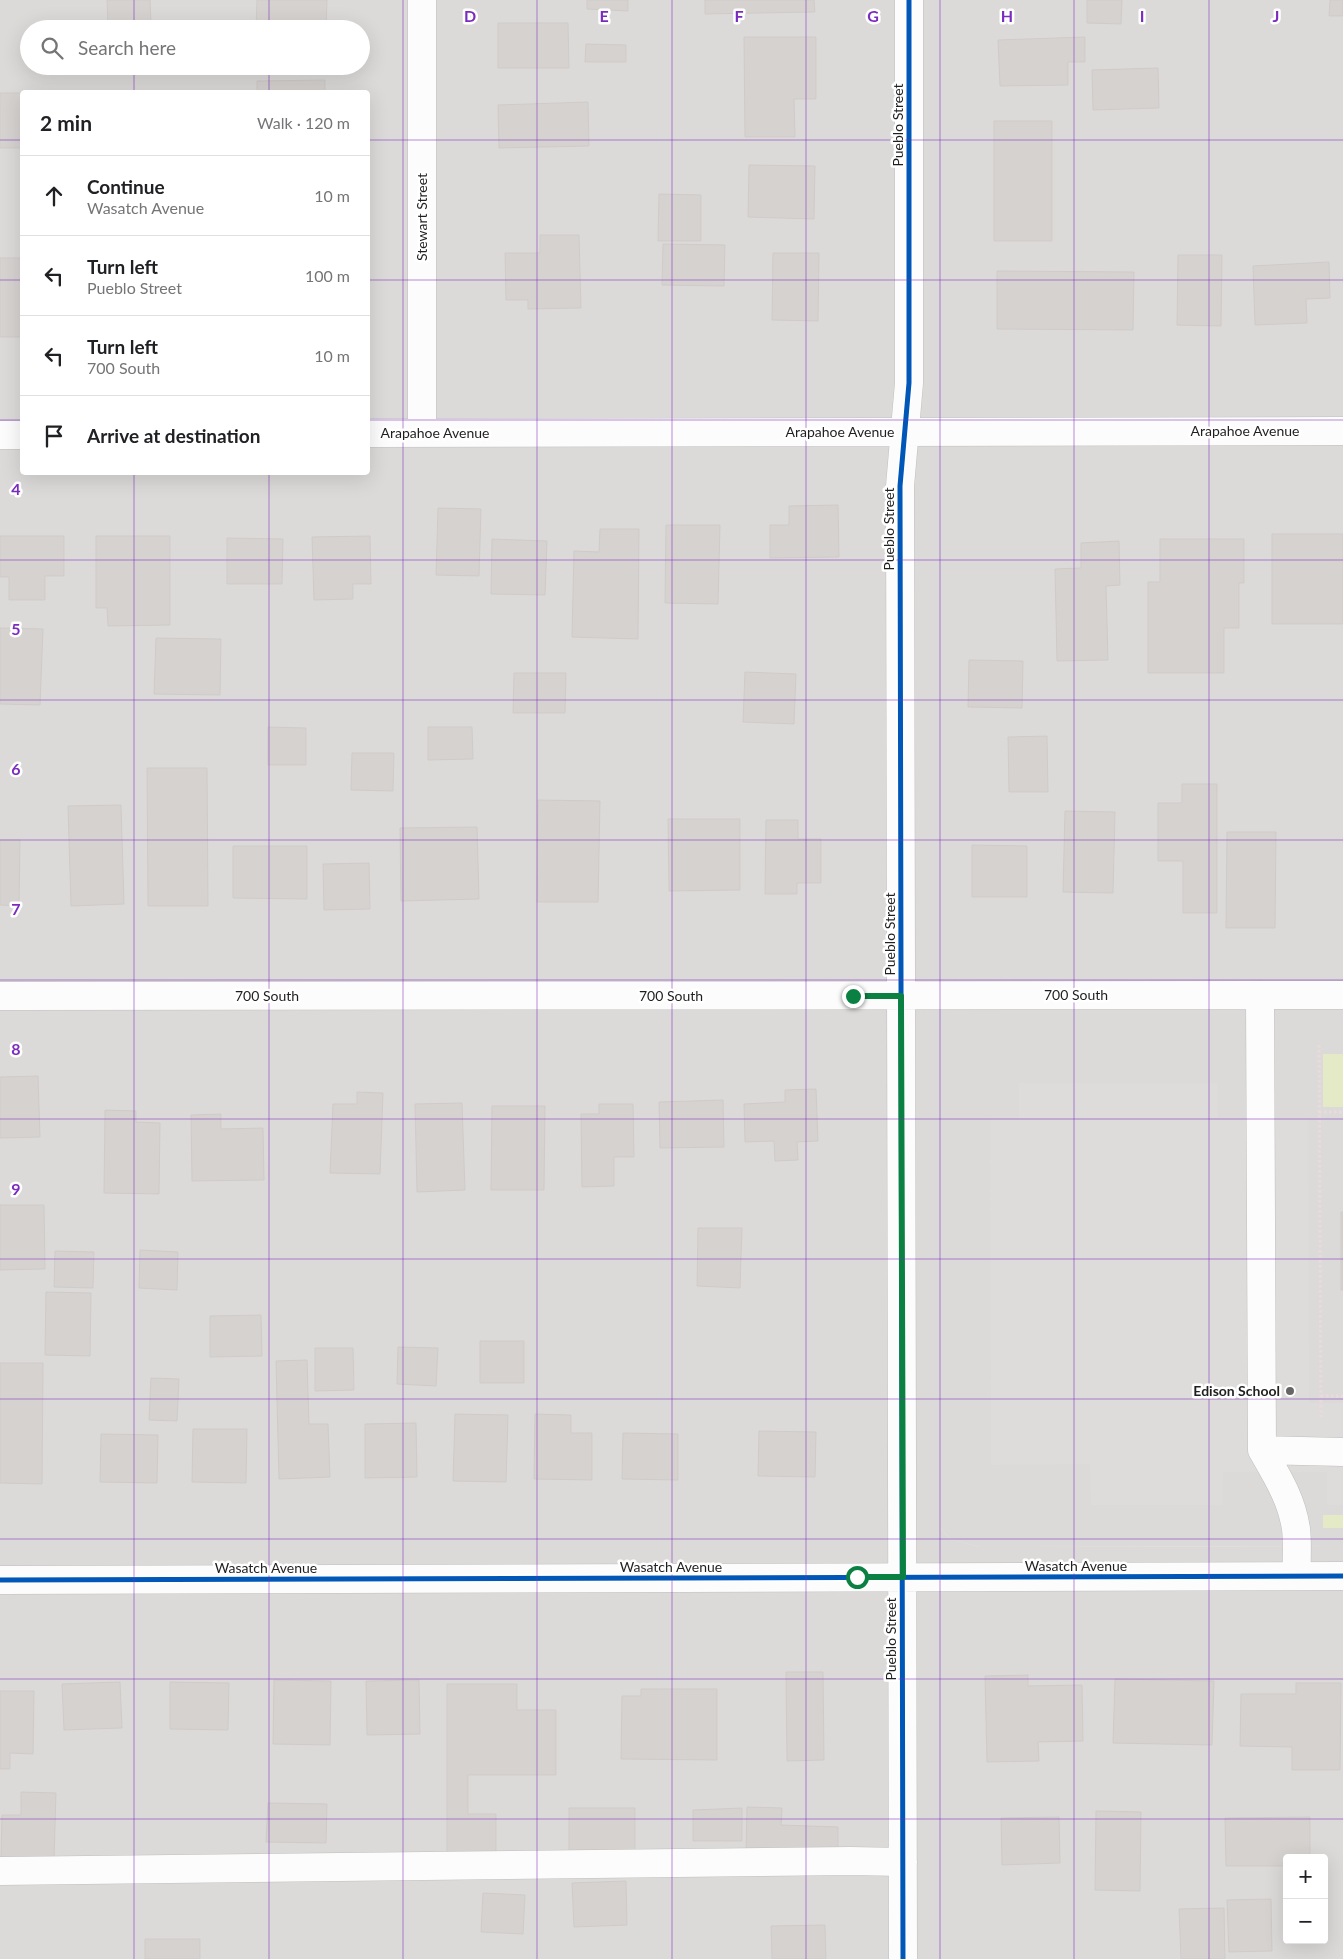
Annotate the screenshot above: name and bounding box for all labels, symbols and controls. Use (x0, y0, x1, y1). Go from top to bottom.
text: D (464, 6, 476, 25)
text: E (599, 6, 609, 25)
text: F (734, 6, 744, 25)
text: G (867, 6, 879, 25)
text: H (1001, 6, 1013, 25)
text: I (1140, 6, 1144, 25)
text: J (1273, 6, 1279, 25)
search box (20, 20, 370, 75)
icon: search (38, 34, 66, 62)
text: Search here (78, 36, 176, 59)
street label: Pueblo Street (889, 83, 906, 167)
text: 2 min (40, 110, 92, 135)
text: Walk · 120 m (257, 113, 350, 132)
street label: Stewart Street (413, 173, 430, 261)
text: Continue (87, 175, 165, 198)
icon: ahead (40, 182, 68, 210)
text: 10 m (314, 186, 350, 205)
text: Wasatch Avenue (87, 198, 204, 217)
text: Turn left (87, 255, 158, 278)
icon: left (40, 262, 68, 290)
text: 100 m (305, 266, 350, 285)
text: Pueblo Street (87, 278, 182, 297)
text: Turn left (87, 335, 158, 358)
icon: left (40, 342, 68, 370)
text: 10 m (314, 346, 350, 365)
text: 700 South (87, 358, 160, 377)
icon: arrive (40, 422, 68, 450)
street label: Arapahoe Avenue (1191, 422, 1299, 439)
street label: Arapahoe Avenue (786, 423, 894, 440)
text: Arrive at destination (87, 424, 260, 447)
street label: Arapahoe Avenue (381, 424, 489, 441)
text: 4 (11, 479, 21, 498)
street label: Pueblo Street (880, 487, 897, 571)
text: 5 (11, 619, 21, 638)
text: 6 (11, 759, 21, 778)
street label: Pueblo Street (881, 892, 898, 976)
text: 7 (11, 899, 21, 918)
route end (842, 985, 865, 1008)
street label: 700 South (1044, 986, 1108, 1003)
street label: 700 South (235, 987, 299, 1004)
street label: 700 South (639, 987, 703, 1004)
text: 8 (11, 1039, 21, 1058)
text: 9 (11, 1179, 21, 1198)
place label: Edison School (1193, 1382, 1280, 1399)
marker: Edison School (1284, 1385, 1296, 1397)
street label: Wasatch Avenue (1025, 1557, 1127, 1574)
street label: Wasatch Avenue (620, 1558, 722, 1575)
street label: Wasatch Avenue (215, 1559, 317, 1576)
route start (846, 1566, 869, 1589)
street label: Pueblo Street (882, 1597, 899, 1681)
map controls (1283, 1854, 1328, 1944)
button: + (1283, 1854, 1328, 1899)
button: − (1283, 1899, 1328, 1944)

